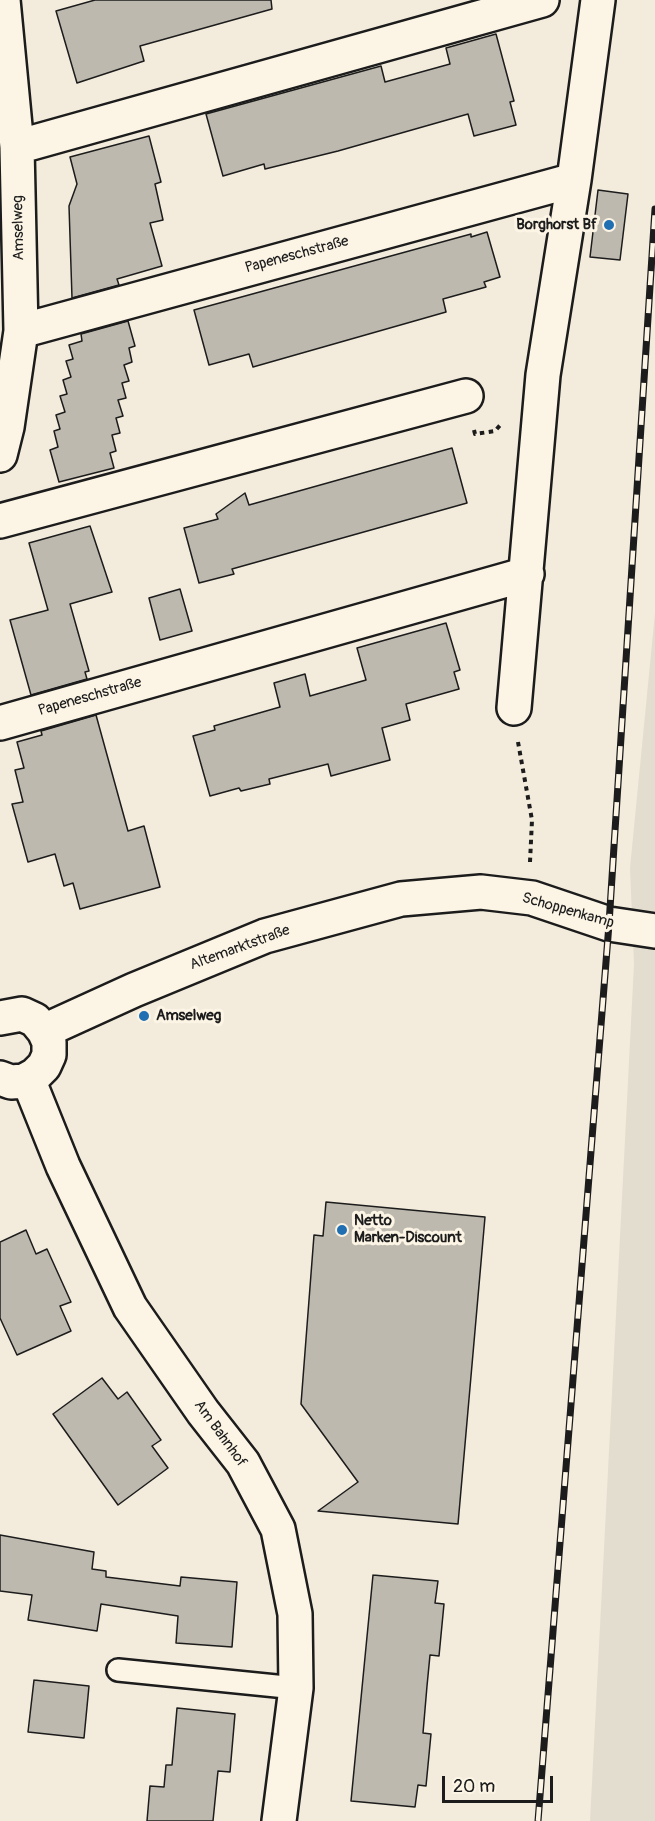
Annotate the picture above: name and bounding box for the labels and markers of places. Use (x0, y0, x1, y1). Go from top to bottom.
place label: Borghorst Bf (516, 216, 597, 234)
marker: Borghorst Bf (602, 218, 616, 232)
place label: Amselweg (156, 1007, 221, 1025)
marker: Amselweg (137, 1009, 151, 1023)
place label: Netto Marken-Discount (354, 1212, 462, 1247)
marker: Netto Marken-Discount (335, 1223, 349, 1237)

